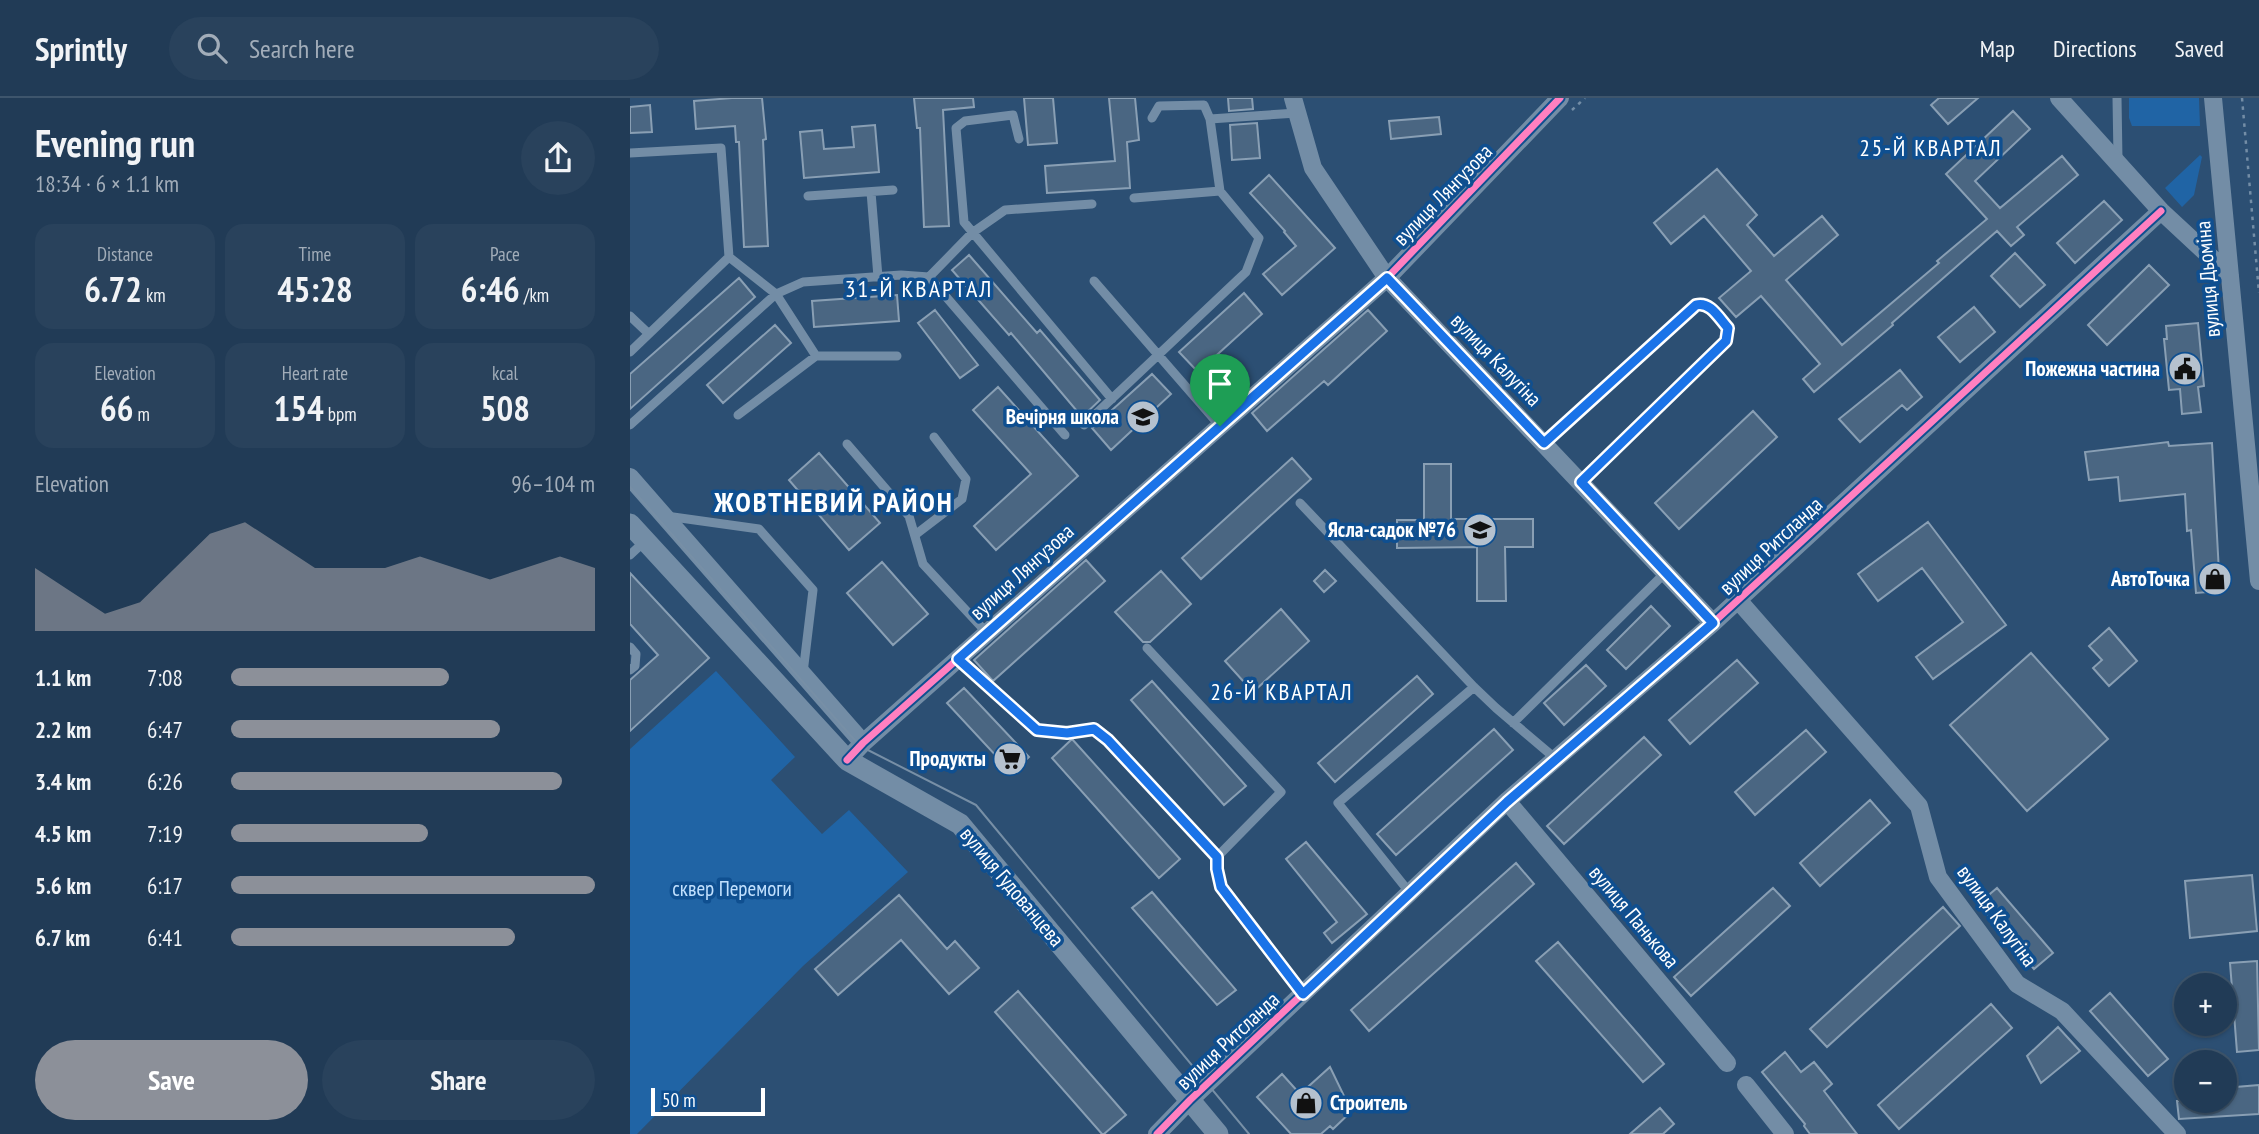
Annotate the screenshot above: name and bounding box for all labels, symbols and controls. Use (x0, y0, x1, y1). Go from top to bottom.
search box (169, 17, 659, 80)
text: Sprintly (35, 27, 127, 70)
icon: search (193, 29, 231, 67)
text: Search here (249, 32, 355, 65)
text: Map (1980, 33, 2015, 64)
text: Directions (2053, 33, 2137, 64)
text: Saved (2175, 33, 2224, 64)
text: Evening run (35, 118, 195, 167)
button: share (521, 121, 595, 195)
district label: 25-Й КВАРТАЛ (1859, 133, 2003, 162)
street label: вулиця Лянгузова (1387, 138, 1498, 251)
text: 18:34 · 6 × 1.1 km (35, 169, 179, 198)
street label: вулиця Дьоміна (2189, 220, 2226, 338)
text: Distance (97, 242, 153, 266)
text: Time (299, 242, 331, 266)
text: Pace (490, 242, 520, 266)
text: 6.72 (84, 266, 142, 312)
text: 45:28 (277, 266, 353, 312)
text: 6:46 (461, 266, 520, 312)
district label: 31-Й КВАРТАЛ (845, 273, 993, 304)
text: km (142, 283, 166, 307)
text: /km (520, 283, 549, 307)
street label: вулиця Калугіна (1445, 307, 1547, 412)
public building icon: Пожежна частина (2166, 350, 2204, 388)
pin (1190, 354, 1250, 426)
place label: Пожежна частина (2025, 355, 2160, 382)
text: Elevation (95, 361, 155, 385)
text: Heart rate (282, 361, 348, 385)
text: kcal (492, 361, 518, 385)
icon: arrive (1201, 365, 1239, 403)
text: 66 (100, 385, 134, 431)
text: 154 (273, 385, 324, 431)
text: 508 (480, 385, 530, 431)
school or university icon: Вечірня школа (1124, 398, 1162, 436)
text: m (134, 402, 150, 426)
text: bpm (324, 402, 357, 426)
place label: Вечірня школа (1006, 403, 1119, 430)
text: Elevation (35, 469, 109, 498)
text: 96–104 m (511, 469, 595, 498)
district label: ЖОВТНЕВИЙ РАЙОН (713, 483, 954, 520)
street label: вулиця Ритсланда (1713, 491, 1828, 600)
school or university icon: Ясла-садок №76 (1461, 511, 1499, 549)
place label: Ясла-садок №76 (1328, 516, 1456, 543)
street label: вулиця Лянгузова (964, 518, 1079, 625)
shop icon: АвтоТочка (2196, 560, 2234, 598)
place label: АвтоТочка (2110, 565, 2190, 592)
text: 1.1 km (35, 663, 91, 692)
text: 7:08 (147, 663, 183, 692)
district label: 26-Й КВАРТАЛ (1210, 677, 1354, 706)
text: 2.2 km (35, 715, 91, 744)
text: 6:47 (147, 715, 183, 744)
supermarket icon: Продукты (991, 740, 1029, 778)
place label: Продукты (910, 745, 986, 772)
text: 3.4 km (35, 767, 91, 796)
text: 6:26 (147, 767, 183, 796)
text: 4.5 km (35, 819, 91, 848)
text: 7:19 (147, 819, 183, 848)
street label: вулиця Гудованцева (954, 821, 1070, 952)
street label: вулиця Панькова (1584, 860, 1685, 974)
street label: вулиця Калугіна (1951, 860, 2043, 972)
text: 5.6 km (35, 871, 91, 900)
text: 6:17 (147, 871, 183, 900)
park label: сквер Перемоги (672, 875, 792, 902)
text: 6.7 km (35, 923, 90, 952)
text: 6:41 (147, 923, 183, 952)
map controls (2174, 973, 2237, 1113)
button: + (2174, 973, 2237, 1036)
street label: вулиця Ритсланда (1170, 986, 1285, 1095)
button: Save (35, 1040, 308, 1120)
button: Share (322, 1040, 595, 1120)
button: − (2174, 1050, 2237, 1113)
shop icon: Строитель (1287, 1084, 1325, 1122)
scale bar (651, 1085, 765, 1117)
text: 50 m (662, 1088, 696, 1112)
place label: Строитель (1330, 1089, 1408, 1116)

